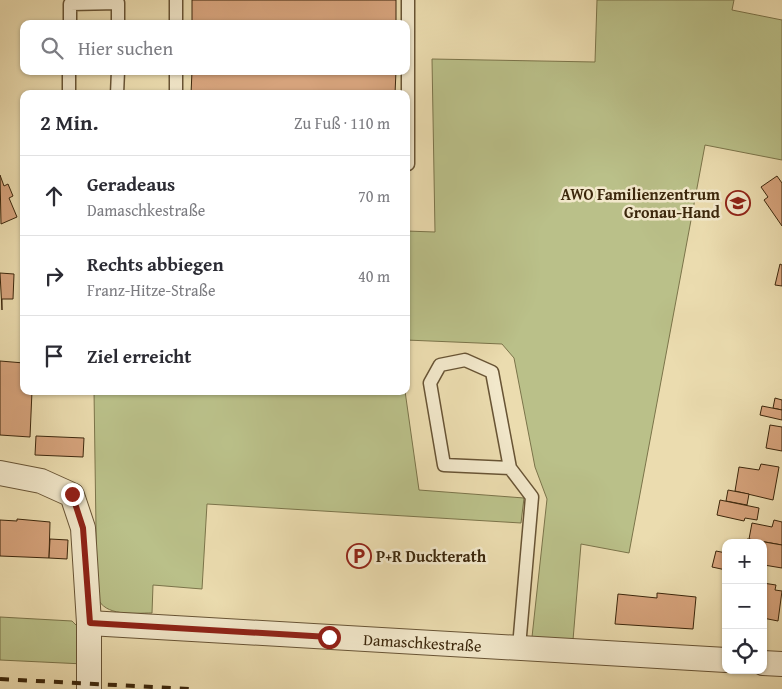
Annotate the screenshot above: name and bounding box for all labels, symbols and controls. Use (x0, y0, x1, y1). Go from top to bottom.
search box (20, 20, 410, 75)
icon: search (38, 34, 66, 62)
text: Hier suchen (78, 34, 173, 62)
text: 2 Min. (40, 107, 98, 138)
text: Zu Fuß · 110 m (294, 111, 390, 135)
text: Geradeaus (87, 170, 175, 198)
icon: ahead (40, 182, 68, 210)
place label: AWO Familienzentrum Gronau-Hand (561, 182, 721, 224)
text: 70 m (358, 184, 390, 208)
school or university icon: AWO Familienzentrum Gronau-Hand (725, 190, 751, 216)
text: Damaschkestraße (87, 198, 205, 222)
text: Rechts abbiegen (87, 250, 224, 278)
icon: right (40, 262, 68, 290)
text: 40 m (358, 264, 390, 288)
text: Franz-Hitze-Straße (87, 278, 215, 302)
icon: arrive (40, 342, 68, 370)
text: Ziel erreicht (87, 342, 191, 370)
route end (61, 483, 84, 506)
map controls (722, 539, 767, 674)
button: + (722, 539, 767, 584)
parking icon: P+R Duckterath (346, 543, 372, 569)
place label: P+R Duckterath (376, 544, 487, 568)
button: − (722, 584, 767, 629)
route start (318, 626, 341, 649)
street label: Damaschkestraße (363, 627, 482, 658)
button: locate (722, 629, 767, 674)

